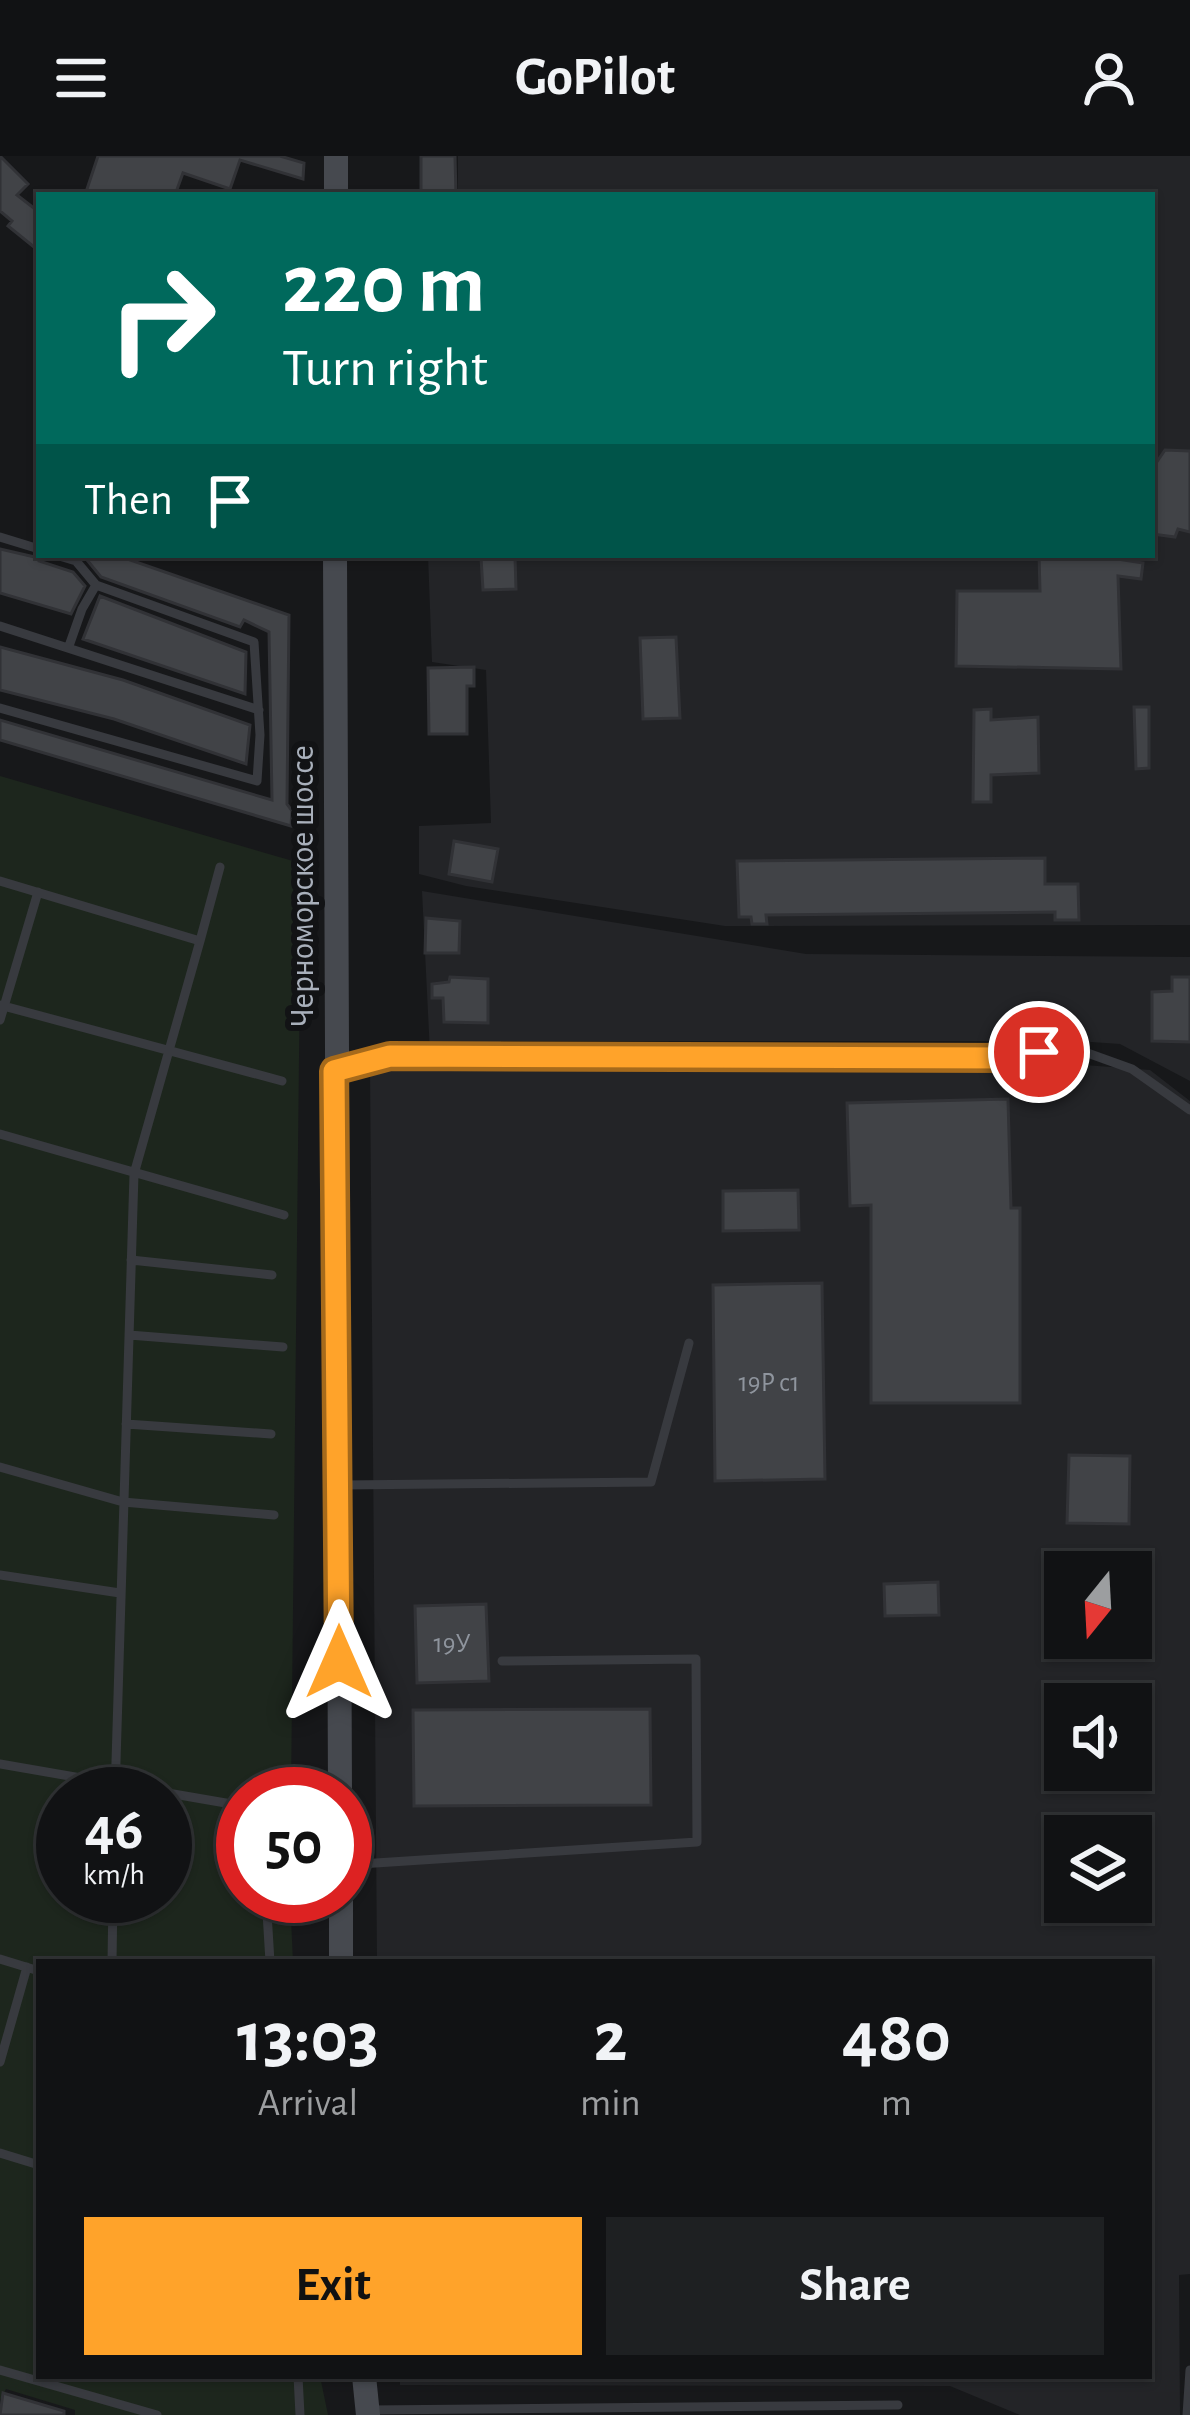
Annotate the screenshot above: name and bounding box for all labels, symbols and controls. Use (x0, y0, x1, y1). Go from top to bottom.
icon: menu (48, 45, 114, 111)
icon: person (1076, 45, 1142, 111)
text: GoPilot (515, 51, 675, 105)
icon: right (84, 240, 240, 396)
text: 220 m (282, 244, 485, 328)
text: Turn right (282, 342, 488, 396)
icon: arrive (197, 468, 263, 534)
text: Then (84, 478, 173, 523)
street label: Черноморское шоссе (287, 745, 320, 1027)
pin (988, 1001, 1090, 1103)
icon: arrive (1006, 1019, 1072, 1085)
house number: 19Р с1 (738, 1369, 800, 1396)
north arrow (1044, 1551, 1152, 1659)
map controls (1044, 1551, 1152, 1923)
position arrow (276, 1599, 402, 1725)
house number: 19У (433, 1630, 471, 1657)
button: sound (1044, 1683, 1152, 1791)
speed limit sign: 50 (216, 1767, 372, 1923)
text: 46 (84, 1800, 144, 1860)
button: layers (1044, 1815, 1152, 1923)
text: km/h (83, 1860, 145, 1890)
text: 13:03 (237, 2002, 379, 2074)
text: 2 (593, 2002, 627, 2074)
text: 480 (842, 2002, 951, 2074)
text: Arrival (258, 2084, 358, 2123)
text: min (580, 2084, 641, 2123)
text: m (881, 2084, 912, 2123)
button: Exit (84, 2217, 582, 2355)
button: Share (606, 2217, 1104, 2355)

